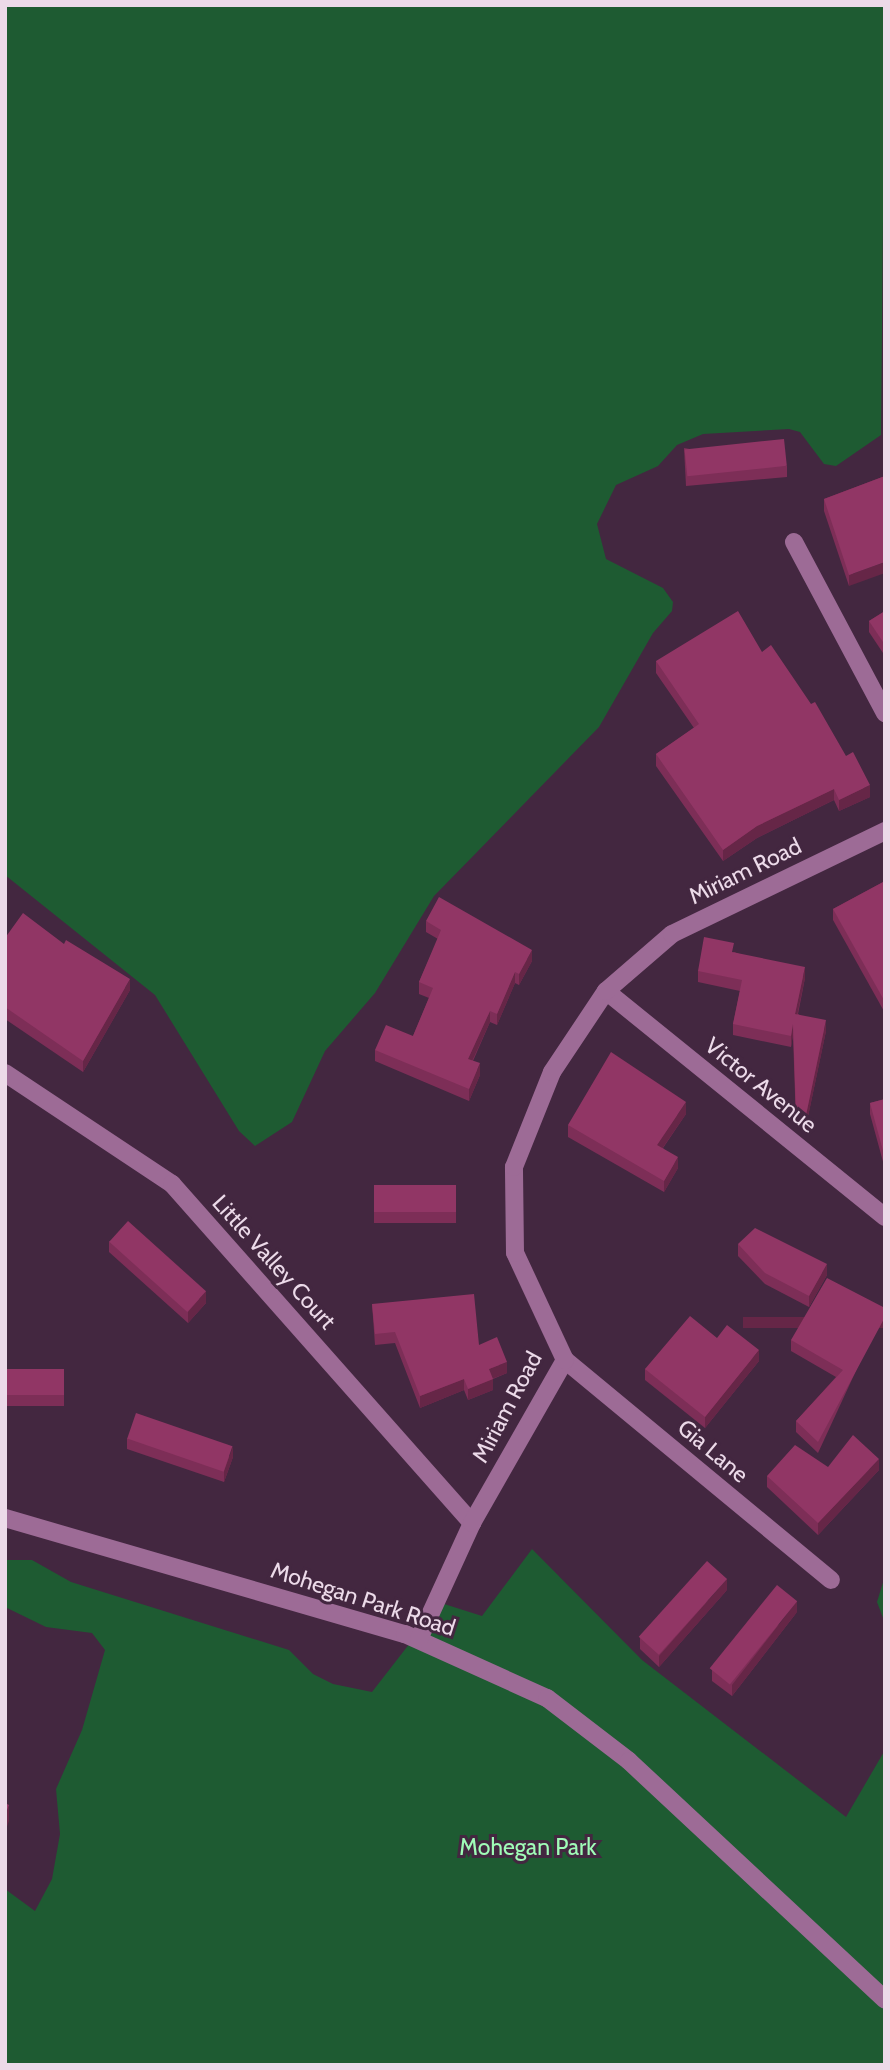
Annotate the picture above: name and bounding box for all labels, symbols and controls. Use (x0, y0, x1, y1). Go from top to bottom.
street label: Miriam Road (684, 832, 806, 910)
street label: Victor Avenue (699, 1031, 823, 1139)
street label: Little Valley Court (207, 1189, 341, 1335)
street label: Miriam Road (466, 1347, 548, 1467)
street label: Gia Lane (672, 1414, 754, 1488)
street label: Mohegan Park Road (267, 1556, 459, 1642)
park label: Mohegan Park (459, 1833, 597, 1861)

